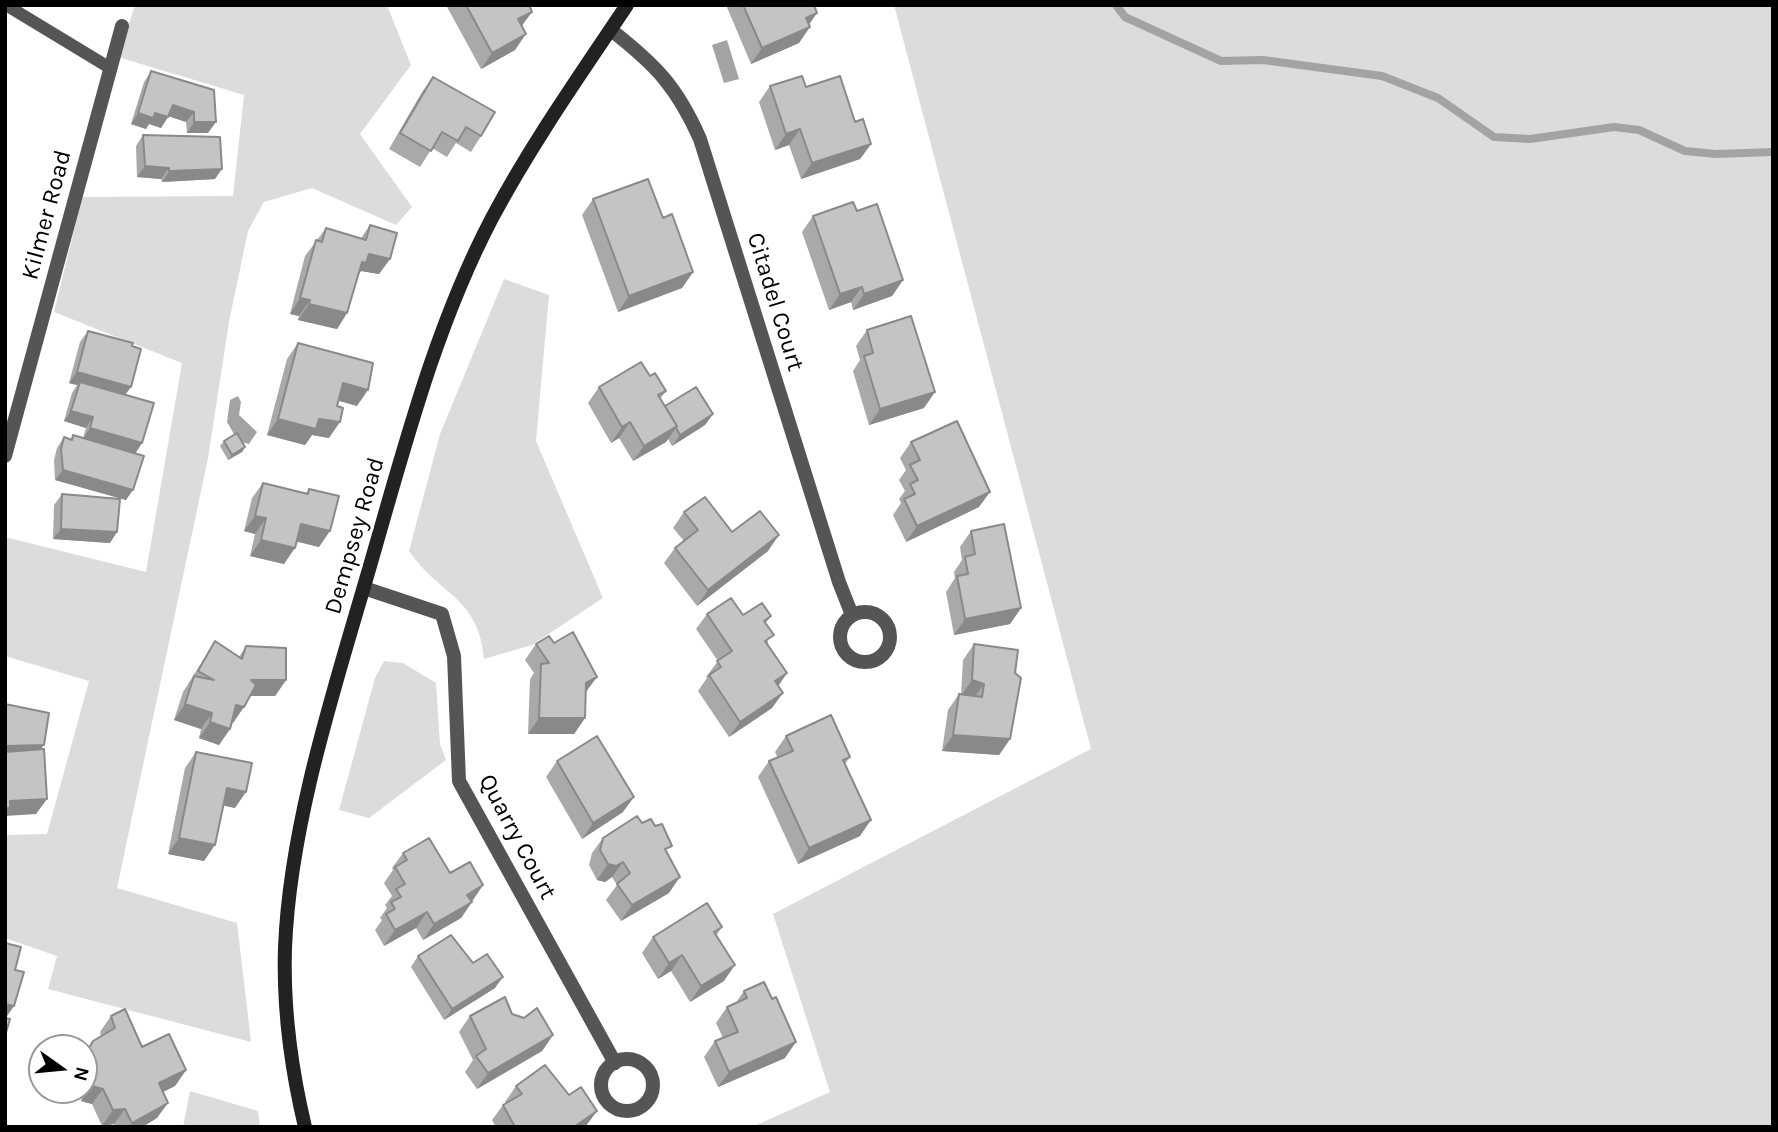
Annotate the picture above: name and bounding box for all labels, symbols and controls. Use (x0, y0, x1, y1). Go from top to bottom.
street label: Kilmer Road (16, 147, 78, 283)
street label: Citadel Court (740, 229, 810, 375)
street label: Dempsey Road (319, 454, 391, 618)
street label: Quarry Court (472, 769, 562, 905)
north arrow (28, 1034, 98, 1104)
text: N (69, 1064, 94, 1083)

